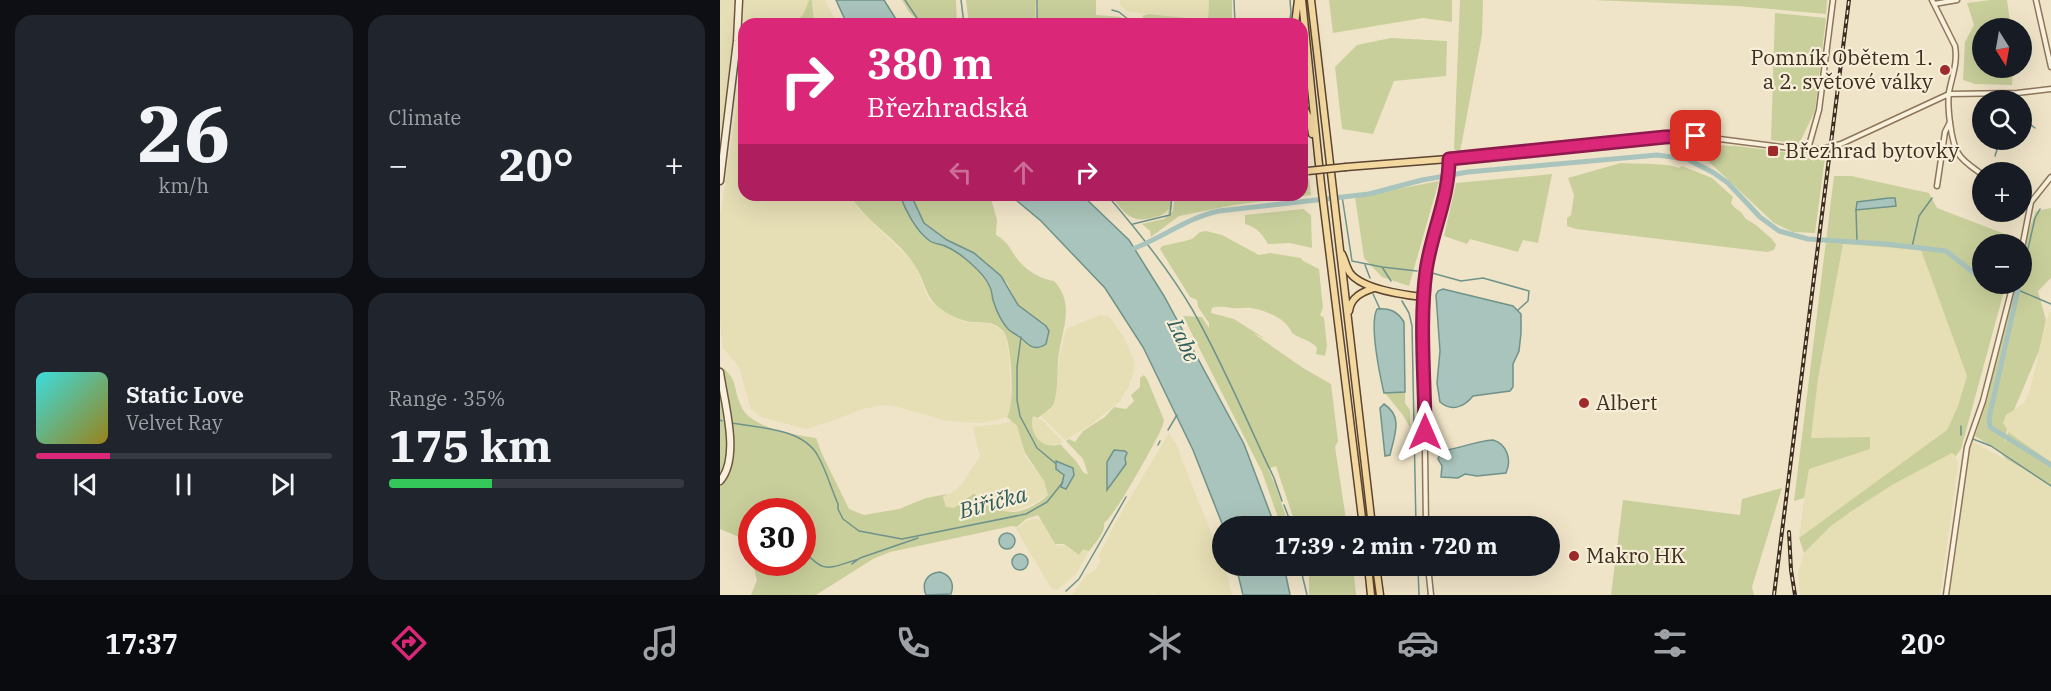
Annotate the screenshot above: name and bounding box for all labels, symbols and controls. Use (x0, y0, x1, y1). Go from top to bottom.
north arrow (1972, 18, 2032, 78)
map controls (1972, 18, 2032, 294)
text: 380 m (867, 36, 993, 91)
icon: right (768, 42, 846, 120)
place label: Pomník Obětem 1. a 2. světové války (1750, 43, 1934, 95)
marker: Pomník Obětem 1. a 2. světové války (1938, 63, 1952, 77)
text: 26 (137, 82, 231, 183)
text: Březhradská (867, 89, 1029, 124)
button: search (1972, 90, 2032, 150)
text: Climate (389, 104, 461, 131)
pin (1670, 110, 1721, 161)
icon: arrive (1679, 119, 1712, 152)
text: 20° (499, 135, 574, 193)
place label: Březhrad bytovky (1785, 136, 1960, 164)
text: − (389, 143, 408, 186)
text: + (664, 143, 684, 186)
marker: Březhrad bytovky (1766, 144, 1780, 158)
icon: left (944, 156, 977, 189)
icon: ahead (1007, 156, 1040, 189)
icon: right (1070, 156, 1103, 189)
button: + (1972, 162, 2032, 222)
text: km/h (158, 172, 209, 199)
button: − (1972, 234, 2032, 294)
water label: Labe (1161, 312, 1207, 367)
text: Static Love (126, 380, 244, 409)
text: Range · 35% (389, 385, 505, 412)
place label: Albert (1596, 388, 1657, 416)
marker: Albert (1577, 396, 1591, 410)
position arrow (1393, 400, 1457, 464)
text: Velvet Ray (126, 409, 223, 436)
text: 175 km (389, 416, 552, 474)
icon: previous (69, 468, 102, 501)
icon: pause (167, 468, 200, 501)
icon: next (266, 468, 299, 501)
water label: Biřička (955, 479, 1030, 525)
speed limit sign: 30 (738, 498, 816, 576)
text: 17:39 · 2 min · 720 m (1274, 531, 1498, 560)
place label: Makro HK (1586, 541, 1686, 569)
marker: Makro HK (1567, 549, 1581, 563)
icon: directions (388, 622, 430, 664)
icon: music (640, 622, 682, 664)
icon: phone (892, 622, 934, 664)
icon: climate (1144, 622, 1186, 664)
icon: car (1397, 622, 1439, 664)
icon: filters (1649, 622, 1691, 664)
text: 17:37 (105, 626, 178, 661)
text: 20° (1901, 626, 1946, 661)

